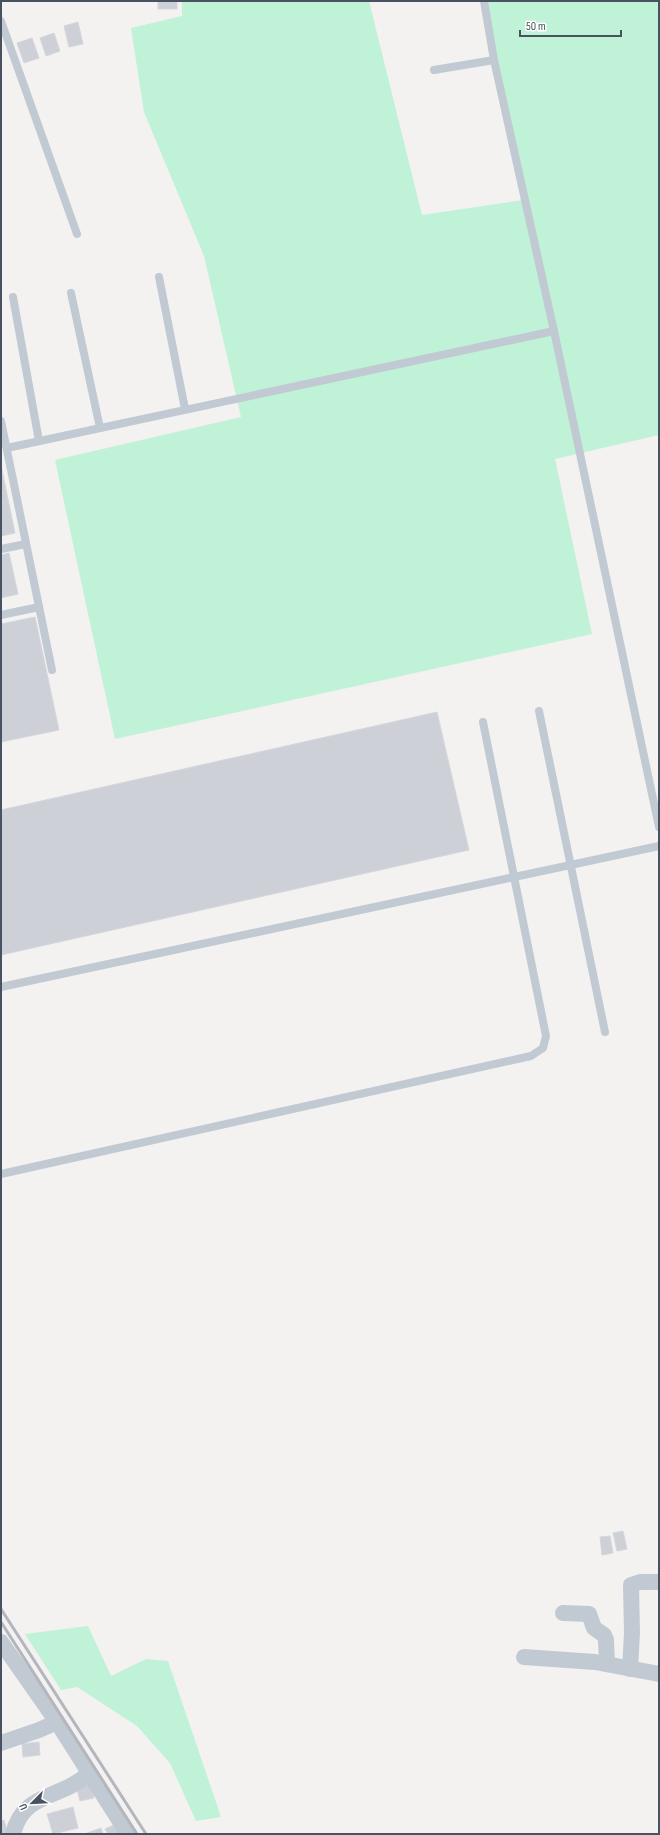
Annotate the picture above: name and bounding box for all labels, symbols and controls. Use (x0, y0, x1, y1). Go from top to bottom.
scale bar (520, 12, 621, 38)
text: 50 m (526, 19, 546, 34)
north arrow (12, 1783, 52, 1823)
text: U (16, 1801, 30, 1812)

